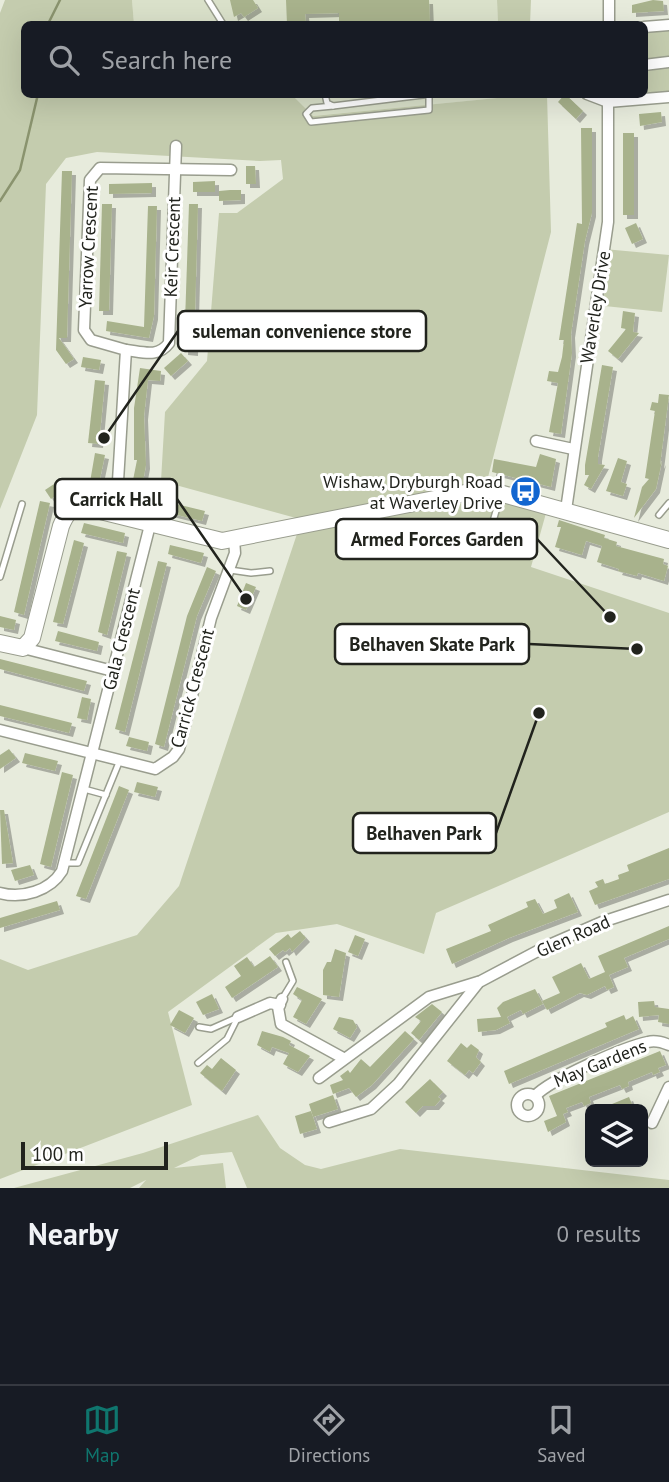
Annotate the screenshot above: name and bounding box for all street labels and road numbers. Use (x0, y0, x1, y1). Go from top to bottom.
street label: Yarrow Crescent (73, 185, 103, 309)
street label: Keir Crescent (159, 196, 185, 298)
street label: Waverley Drive (575, 249, 615, 365)
street label: Gala Crescent (97, 585, 145, 693)
street label: Carrick Crescent (165, 626, 219, 750)
street label: Glen Road (533, 910, 613, 962)
street label: May Gardens (550, 1034, 650, 1092)

